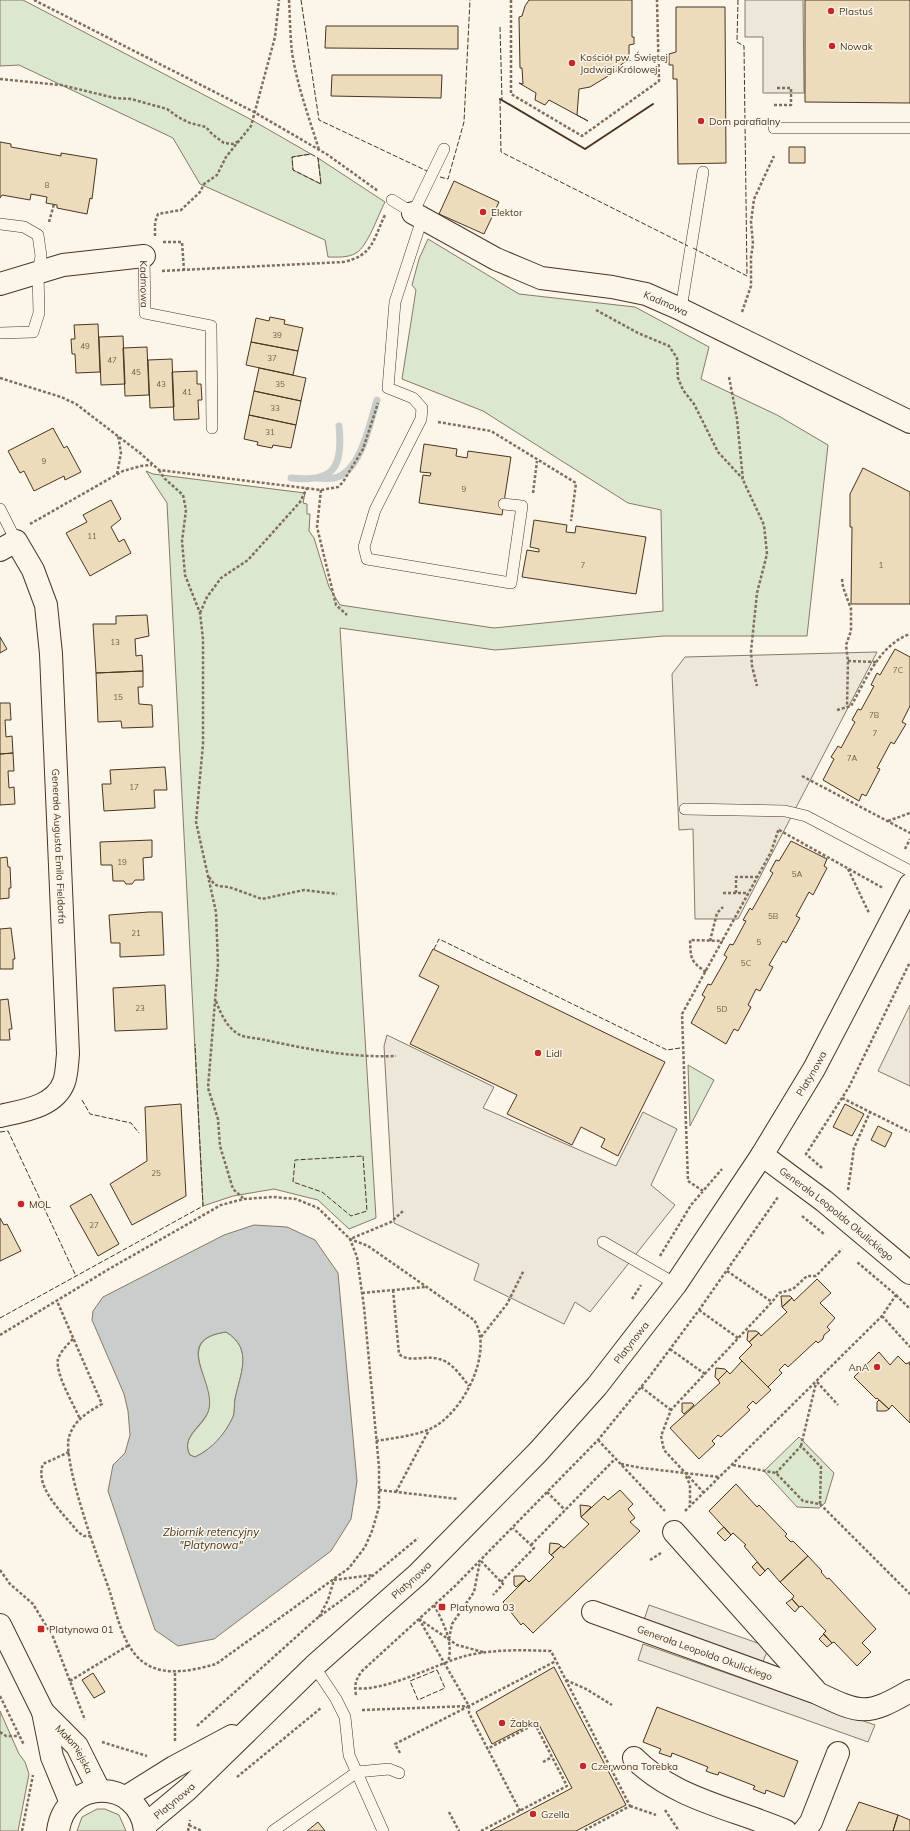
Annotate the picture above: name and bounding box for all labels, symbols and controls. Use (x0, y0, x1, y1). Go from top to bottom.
place label: Plastuś (839, 5, 873, 18)
marker: Plastuś (826, 6, 836, 16)
place label: Nowak (840, 40, 874, 53)
marker: Nowak (827, 41, 837, 51)
place label: Kościół pw. Świętej Jadwigi Królowej (580, 51, 668, 76)
marker: Kościół pw. Świętej Jadwigi Królowej (567, 58, 577, 68)
place label: Dom parafialny (709, 115, 781, 128)
marker: Dom parafialny (696, 116, 706, 126)
house number: 8 (45, 180, 50, 190)
place label: Elektor (491, 206, 523, 219)
marker: Elektor (478, 207, 488, 217)
street label: Kadmowa (138, 260, 151, 308)
street label: Kadmowa (642, 287, 690, 319)
house number: 39 (272, 330, 282, 340)
house number: 49 (80, 341, 90, 351)
house number: 37 (267, 353, 277, 363)
house number: 47 (107, 355, 117, 365)
house number: 45 (131, 367, 141, 377)
house number: 43 (156, 379, 166, 389)
house number: 35 (275, 379, 285, 389)
house number: 41 (182, 387, 192, 397)
house number: 33 (270, 403, 280, 413)
house number: 31 (265, 427, 275, 437)
house number: 9 (42, 456, 47, 466)
house number: 9 (462, 484, 467, 494)
house number: 11 (87, 531, 97, 541)
house number: 7 (581, 560, 586, 570)
house number: 1 (879, 560, 884, 570)
house number: 13 (110, 637, 120, 647)
house number: 7C (893, 665, 904, 675)
house number: 15 (113, 692, 123, 702)
house number: 7B (869, 710, 879, 720)
house number: 7 (873, 728, 878, 738)
house number: 7A (847, 753, 857, 763)
street label: Generała Augusta Emila Fieldorfa (49, 768, 69, 924)
house number: 17 (129, 782, 139, 792)
house number: 19 (117, 857, 127, 867)
house number: 5A (792, 869, 802, 879)
house number: 5B (768, 911, 778, 921)
house number: 21 (131, 928, 141, 938)
house number: 5 (757, 937, 762, 947)
house number: 5C (741, 958, 752, 968)
house number: 23 (135, 1003, 145, 1013)
house number: 5D (717, 1004, 727, 1014)
place label: Lidl (546, 1047, 562, 1060)
marker: Lidl (533, 1048, 543, 1058)
street label: Platynowa (793, 1048, 829, 1098)
street label: Generała Leopolda Okulickiego (777, 1164, 897, 1264)
house number: 25 (151, 1168, 161, 1178)
place label: MOL (29, 1198, 51, 1211)
marker: MOL (16, 1199, 26, 1209)
house number: 27 (89, 1220, 99, 1230)
street label: Platynowa (610, 1319, 651, 1366)
place label: AnA (848, 1361, 870, 1374)
marker: AnA (872, 1362, 882, 1372)
water label: Zbiornik retencyjny "Platynowa" (163, 1525, 260, 1552)
street label: Platynowa (388, 1558, 434, 1601)
place label: Platynowa 03 (450, 1601, 514, 1614)
marker: Platynowa 03 (437, 1602, 447, 1612)
street label: Generała Leopolda Okulickiego (635, 1622, 775, 1683)
place label: Platynowa 01 (49, 1623, 113, 1636)
marker: Platynowa 01 (36, 1624, 46, 1634)
place label: Żabka (510, 1717, 539, 1730)
marker: Żabka (497, 1718, 507, 1728)
street label: Małomiejska (53, 1722, 96, 1776)
place label: Czerwona Torebka (591, 1760, 678, 1773)
marker: Czerwona Torebka (578, 1761, 588, 1771)
street label: Platynowa (151, 1780, 197, 1822)
place label: Gzella (541, 1808, 570, 1821)
marker: Gzella (528, 1809, 538, 1819)

